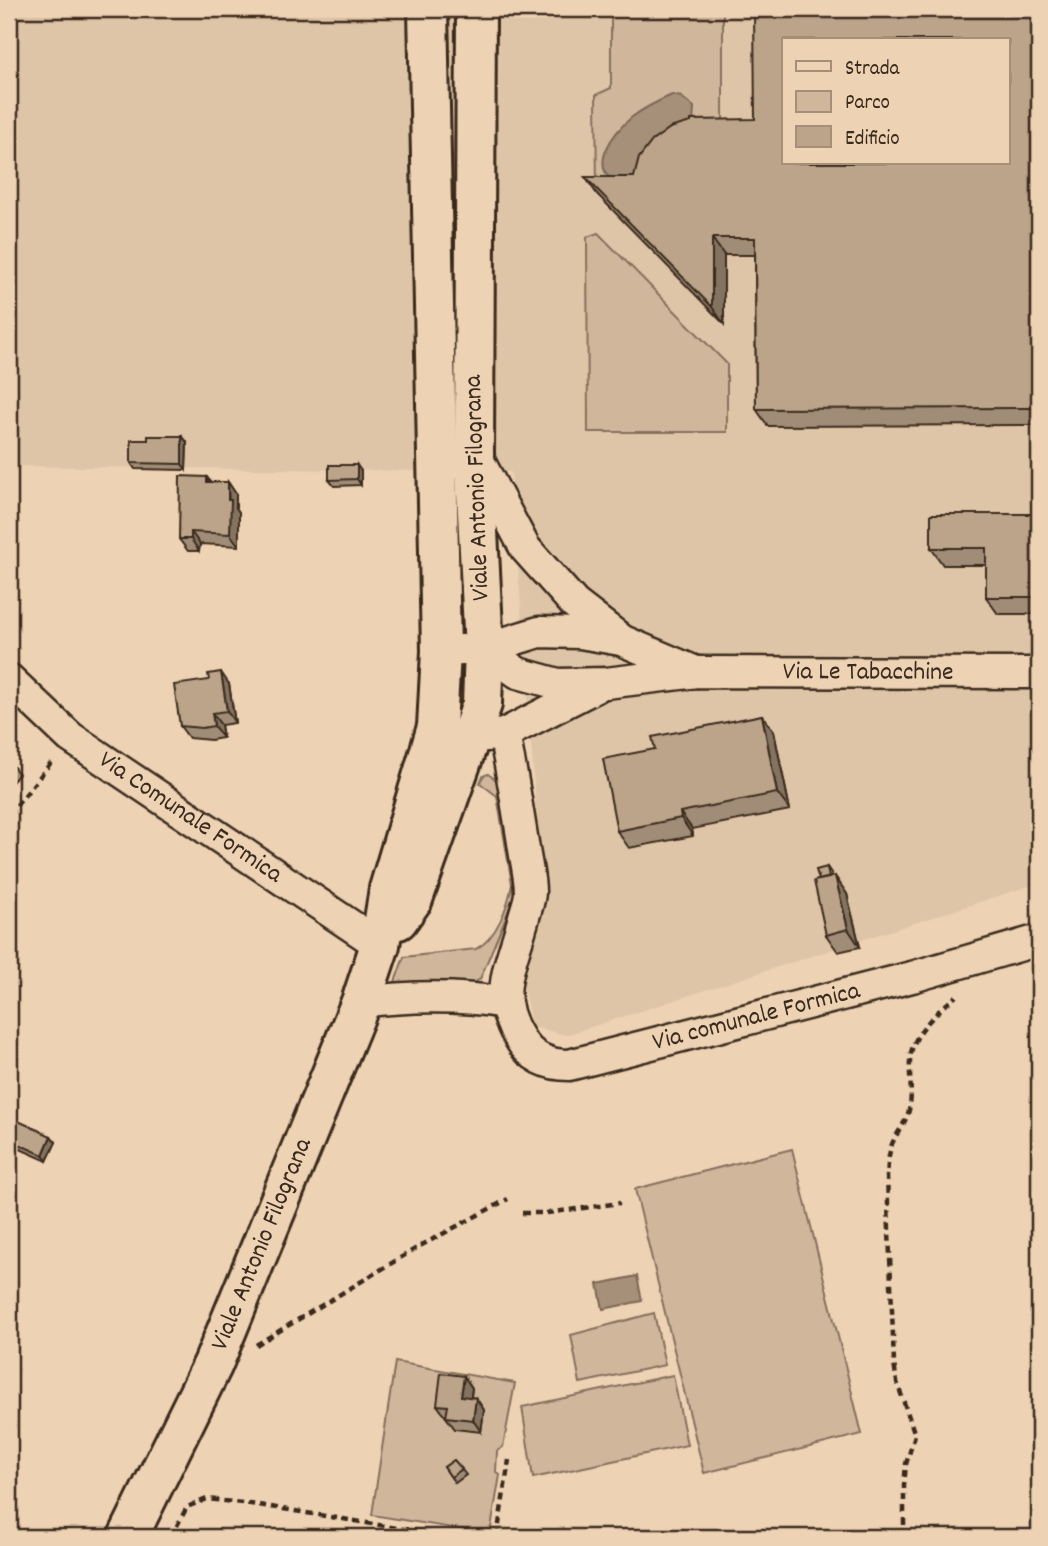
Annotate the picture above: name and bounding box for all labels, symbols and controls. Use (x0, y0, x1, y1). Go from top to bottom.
legend (782, 38, 1010, 164)
text: Strada (845, 55, 900, 85)
text: Parco (845, 89, 890, 119)
text: Edificio (845, 125, 900, 155)
street label: Viale Antonio Filograna (456, 373, 500, 602)
street label: Via Le Tabacchine (783, 654, 954, 691)
street label: Via Comunale Formica (91, 742, 290, 893)
street label: Via comunale Formica (649, 972, 865, 1061)
street label: Viale Antonio Filograna (202, 1132, 322, 1356)

